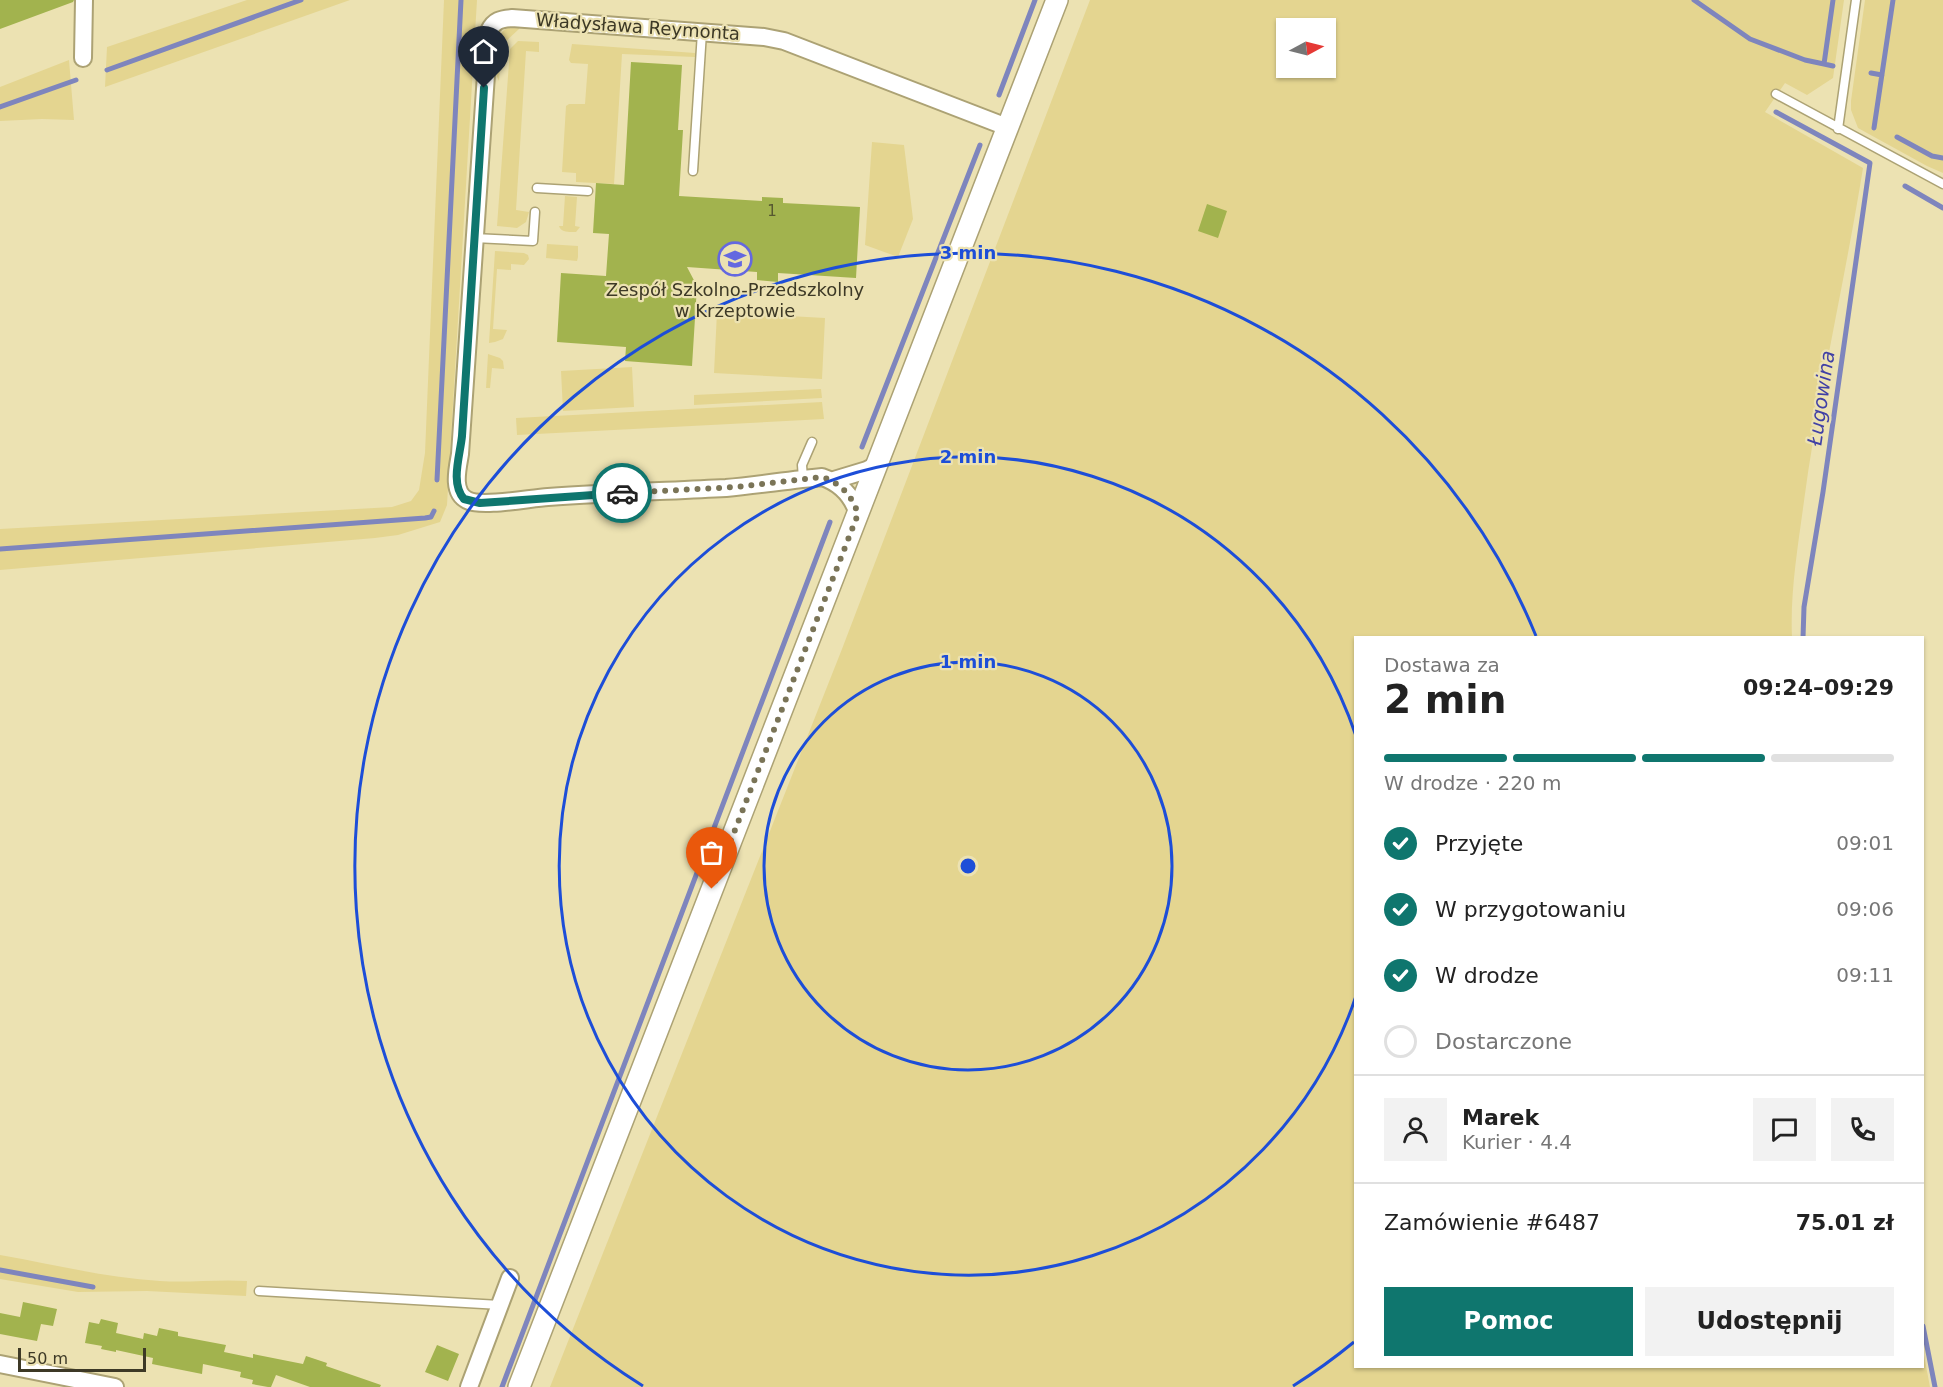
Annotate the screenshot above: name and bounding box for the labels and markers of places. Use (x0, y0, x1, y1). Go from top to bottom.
pin (458, 26, 509, 88)
school or university icon: Zespół Szkolno-Przedszkolny w Krzeptowie (717, 241, 753, 277)
place label: Zespół Szkolno-Przedszkolny w Krzeptowie (606, 279, 865, 321)
pin (686, 827, 737, 889)
centre of rings (958, 856, 978, 876)

